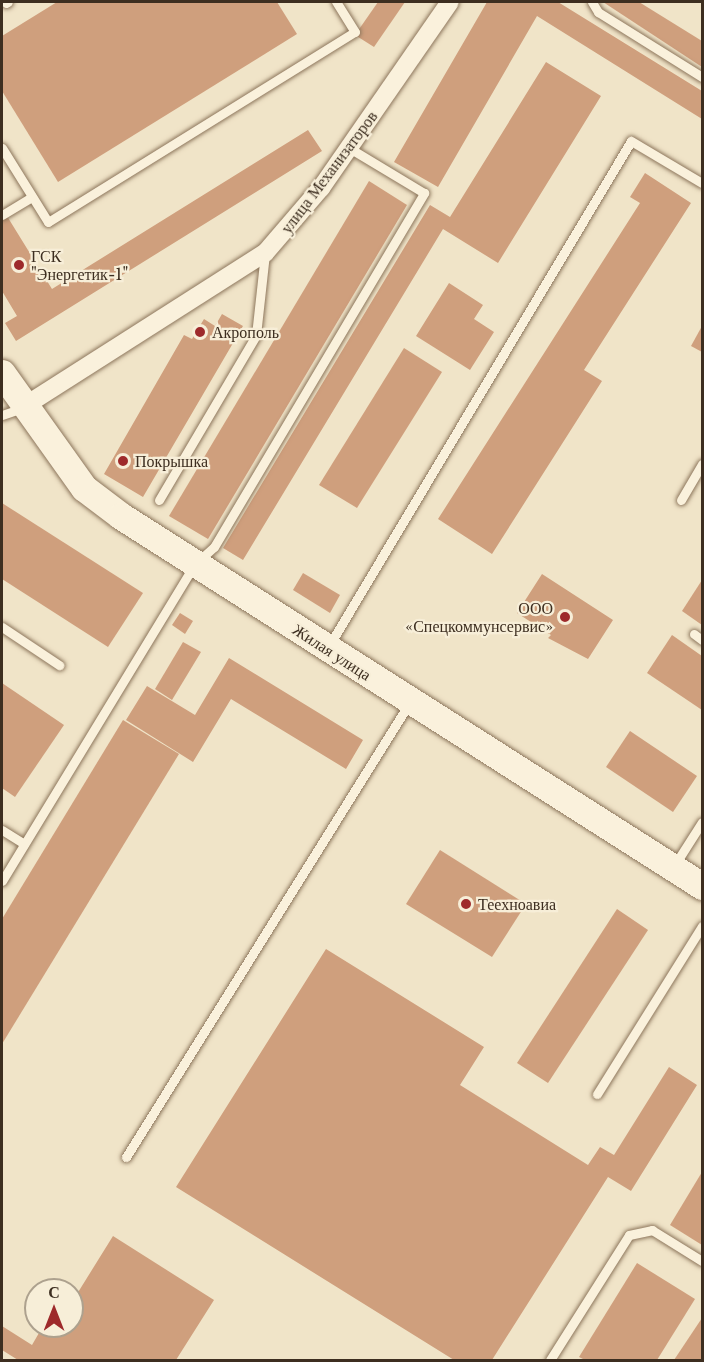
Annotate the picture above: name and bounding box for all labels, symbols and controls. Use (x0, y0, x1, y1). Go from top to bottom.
street label: улица Механизаторов (277, 107, 381, 237)
place label: ГСК "Энергетик-1" (31, 246, 128, 284)
marker: ГСК "Энергетик-1" (12, 258, 26, 272)
place label: Акрополь (212, 322, 279, 342)
marker: Акрополь (193, 325, 207, 339)
place label: Покрышка (135, 451, 208, 471)
marker: Покрышка (116, 454, 130, 468)
place label: ООО «Спецкоммунсервис» (405, 598, 553, 636)
marker: ООО «Спецкоммунсервис» (558, 610, 572, 624)
street label: Жилая улица (289, 620, 375, 684)
place label: Теехноавиа (478, 894, 556, 914)
marker: Теехноавиа (459, 897, 473, 911)
north arrow (24, 1278, 84, 1338)
text: С (48, 1282, 60, 1302)

